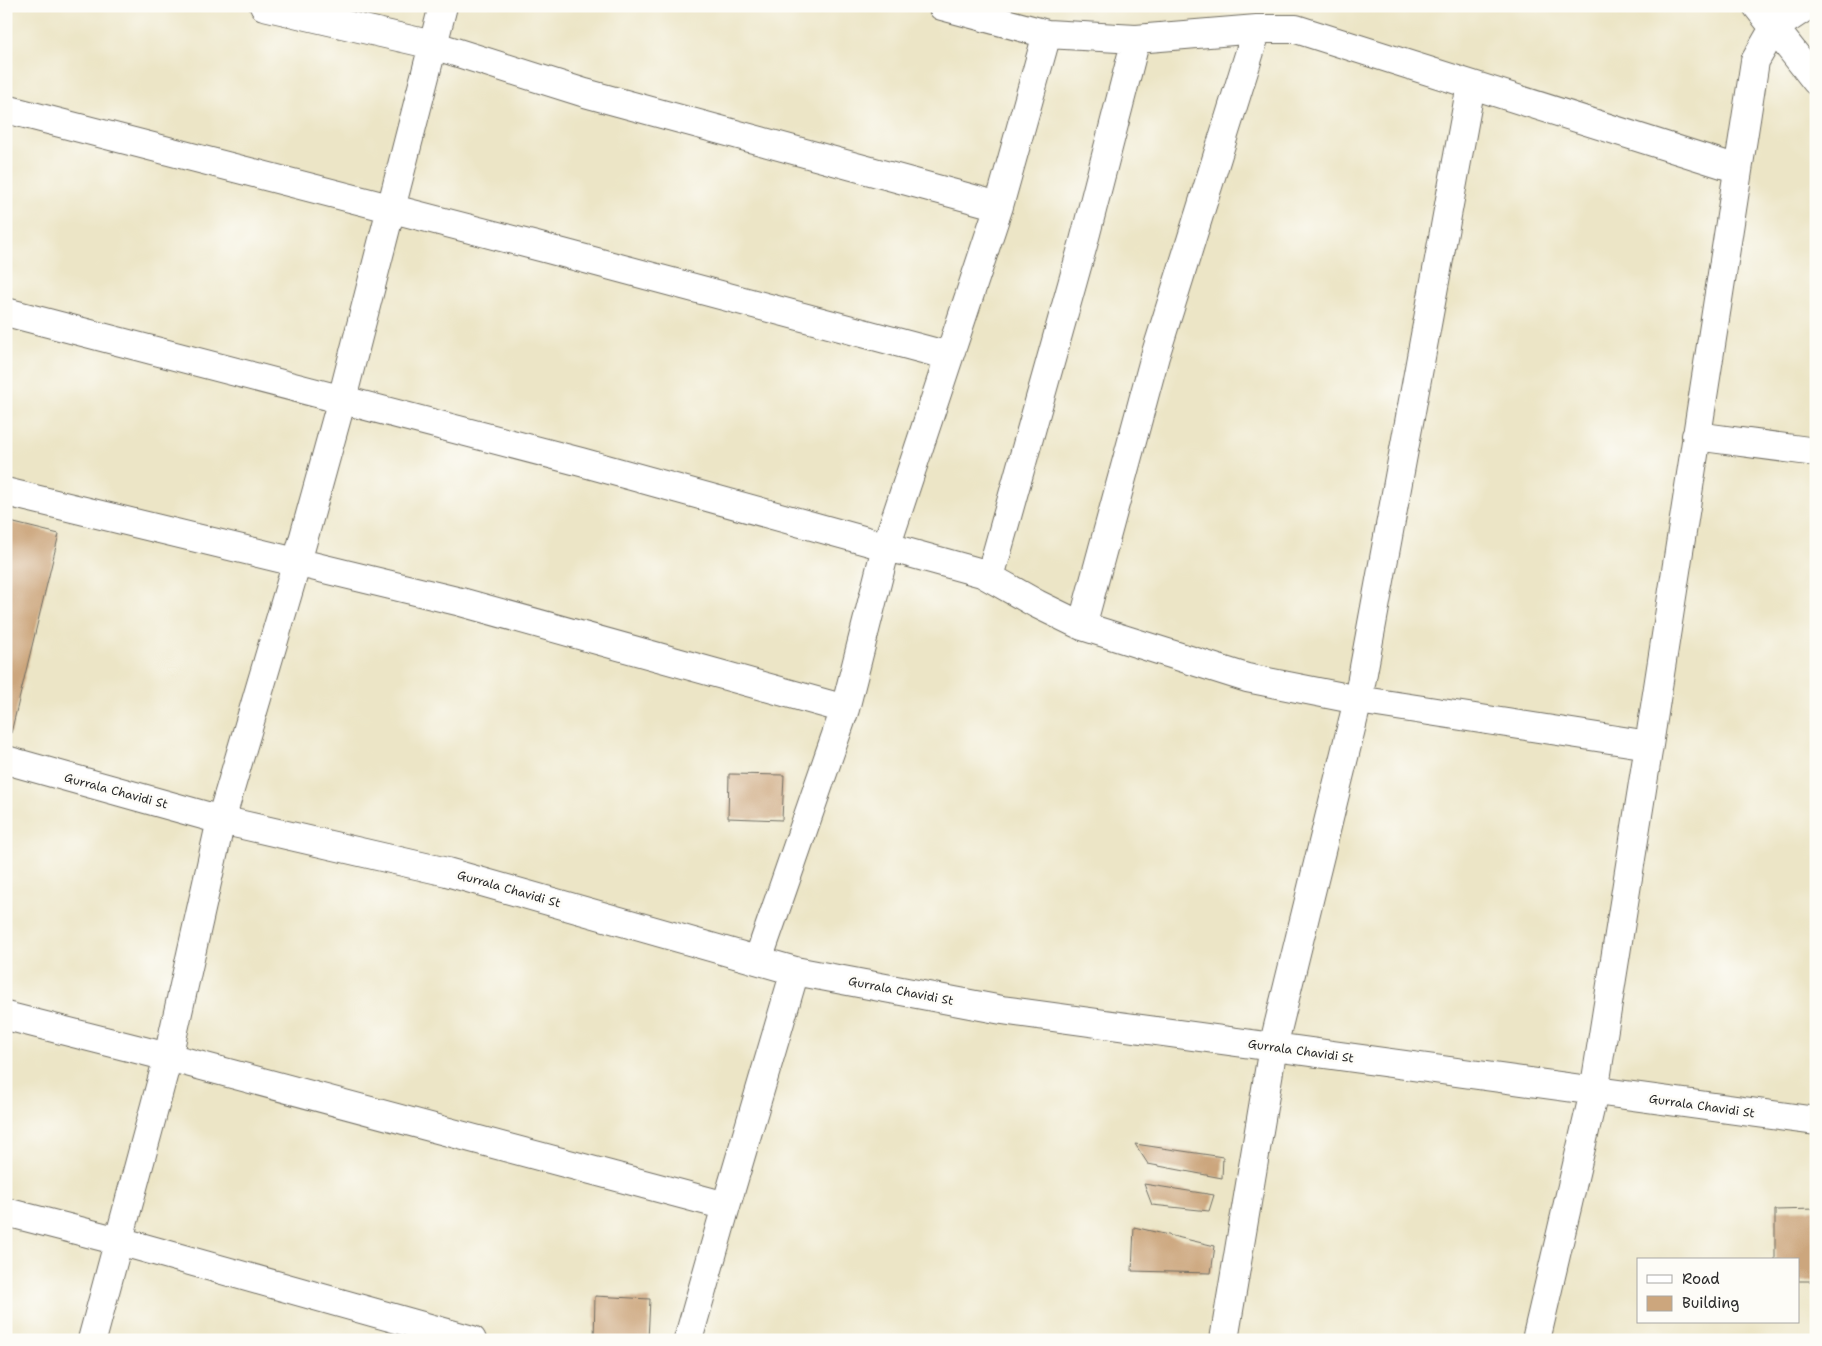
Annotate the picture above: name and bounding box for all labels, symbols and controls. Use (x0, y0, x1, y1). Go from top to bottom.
street label: Gurrala Chavidi St (62, 769, 170, 813)
street label: Gurrala Chavidi St (455, 867, 563, 911)
street label: Gurrala Chavidi St (847, 973, 955, 1009)
street label: Gurrala Chavidi St (1247, 1036, 1355, 1066)
street label: Gurrala Chavidi St (1648, 1091, 1756, 1121)
legend (1637, 1258, 1800, 1324)
text: Road (1682, 1269, 1720, 1289)
text: Building (1682, 1293, 1739, 1313)

